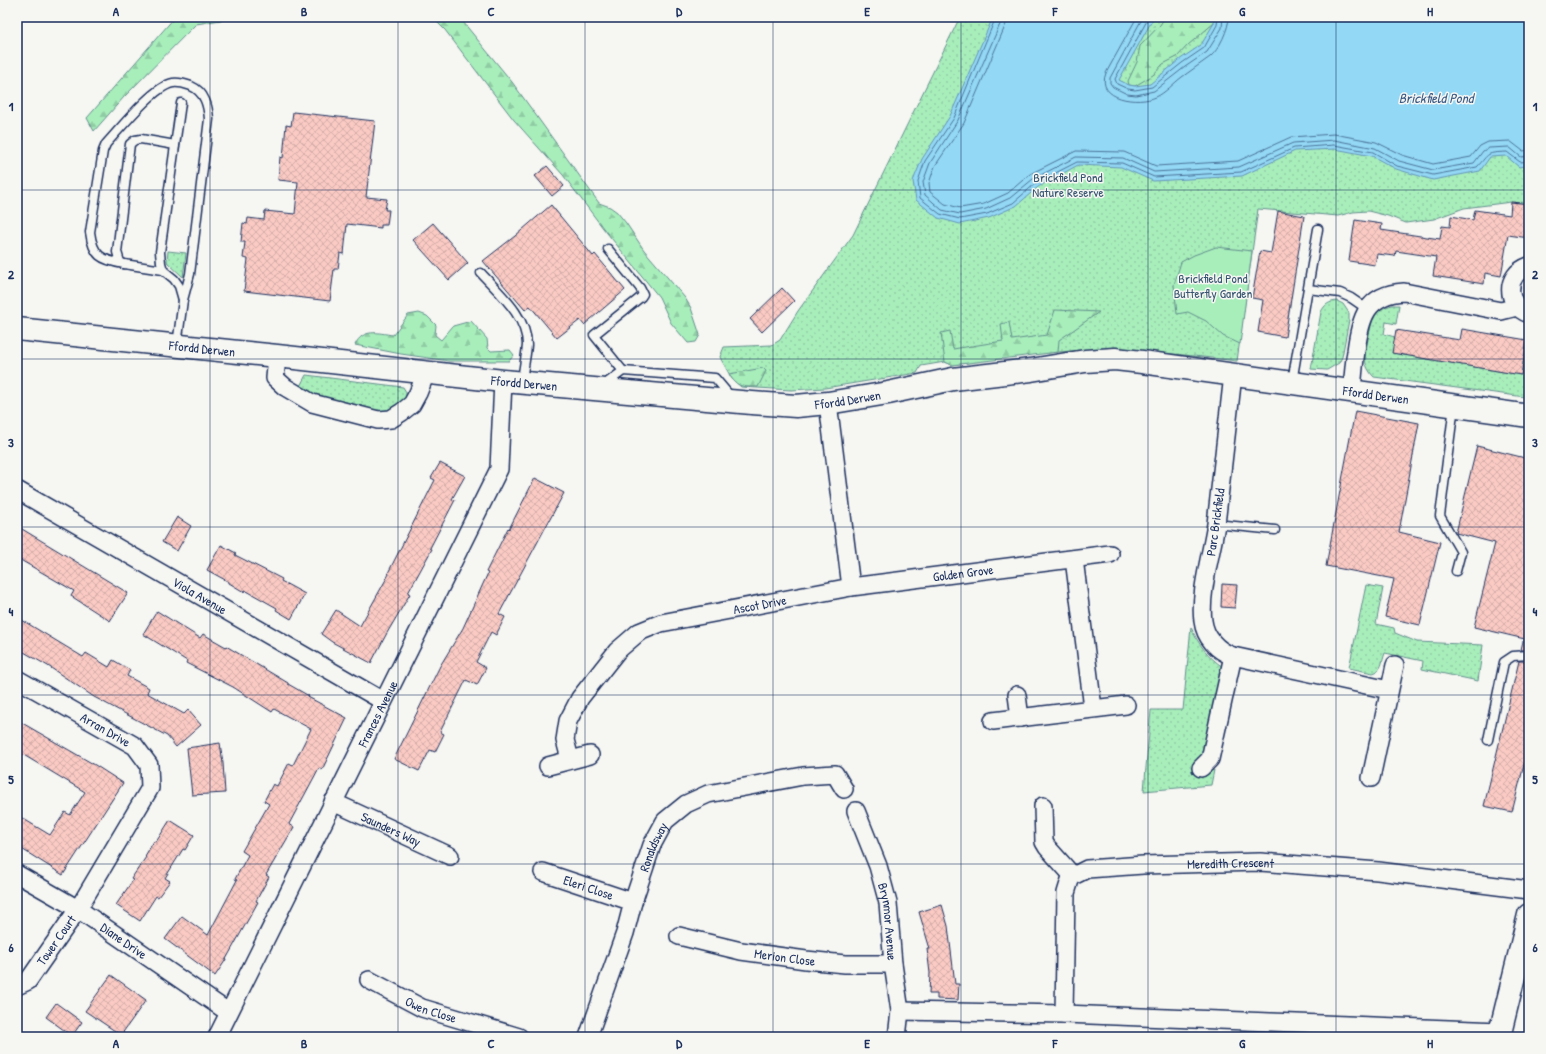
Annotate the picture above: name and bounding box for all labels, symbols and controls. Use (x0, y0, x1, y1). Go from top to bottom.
text: A (113, 2, 120, 20)
text: B (301, 2, 308, 20)
text: C (487, 2, 495, 20)
text: D (676, 2, 683, 20)
text: E (864, 2, 870, 20)
text: F (1052, 2, 1059, 20)
text: G (1239, 2, 1246, 20)
text: H (1427, 2, 1433, 20)
water label: Brickfield Pond (1399, 88, 1476, 107)
text: 1 (9, 97, 14, 115)
text: 1 (1533, 97, 1538, 115)
park label: Brickfield Pond Nature Reserve (1032, 168, 1104, 201)
text: 2 (8, 265, 15, 283)
text: 2 (1532, 265, 1539, 283)
park label: Brickfield Pond Butterfly Garden (1174, 269, 1252, 302)
street label: Ffordd Derwen (167, 336, 236, 361)
street label: Ffordd Derwen (489, 371, 558, 395)
street label: Ffordd Derwen (1341, 381, 1410, 408)
street label: Ffordd Derwen (813, 385, 882, 413)
text: 3 (8, 433, 14, 451)
text: 3 (1532, 433, 1538, 451)
street label: Parc Brickfield (1201, 487, 1229, 557)
street label: Golden Grove (932, 560, 995, 586)
street label: Viola Avenue (169, 573, 230, 618)
street label: Ascot Drive (732, 590, 788, 618)
text: 4 (9, 602, 14, 620)
text: 4 (1533, 602, 1538, 620)
street label: Frances Avenue (353, 677, 402, 751)
street label: Arran Drive (77, 708, 134, 751)
text: 5 (8, 770, 14, 788)
text: 5 (1532, 770, 1538, 788)
street label: Saunders Way (358, 807, 424, 851)
street label: Ronaldsway (635, 819, 672, 874)
street label: Meredith Crescent (1187, 853, 1275, 873)
street label: Eleri Close (561, 871, 616, 904)
street label: Brynmor Avenue (874, 881, 902, 961)
street label: Tower Court (32, 911, 80, 969)
street label: Diane Drive (97, 918, 151, 963)
text: 6 (8, 938, 14, 956)
text: 6 (1532, 938, 1538, 956)
street label: Merion Close (753, 944, 816, 970)
street label: Owen Close (402, 992, 459, 1027)
text: A (113, 1034, 120, 1052)
text: B (301, 1034, 308, 1052)
text: C (487, 1034, 495, 1052)
text: D (676, 1034, 683, 1052)
text: E (864, 1034, 870, 1052)
text: F (1052, 1034, 1059, 1052)
text: G (1239, 1034, 1246, 1052)
text: H (1427, 1034, 1433, 1052)

